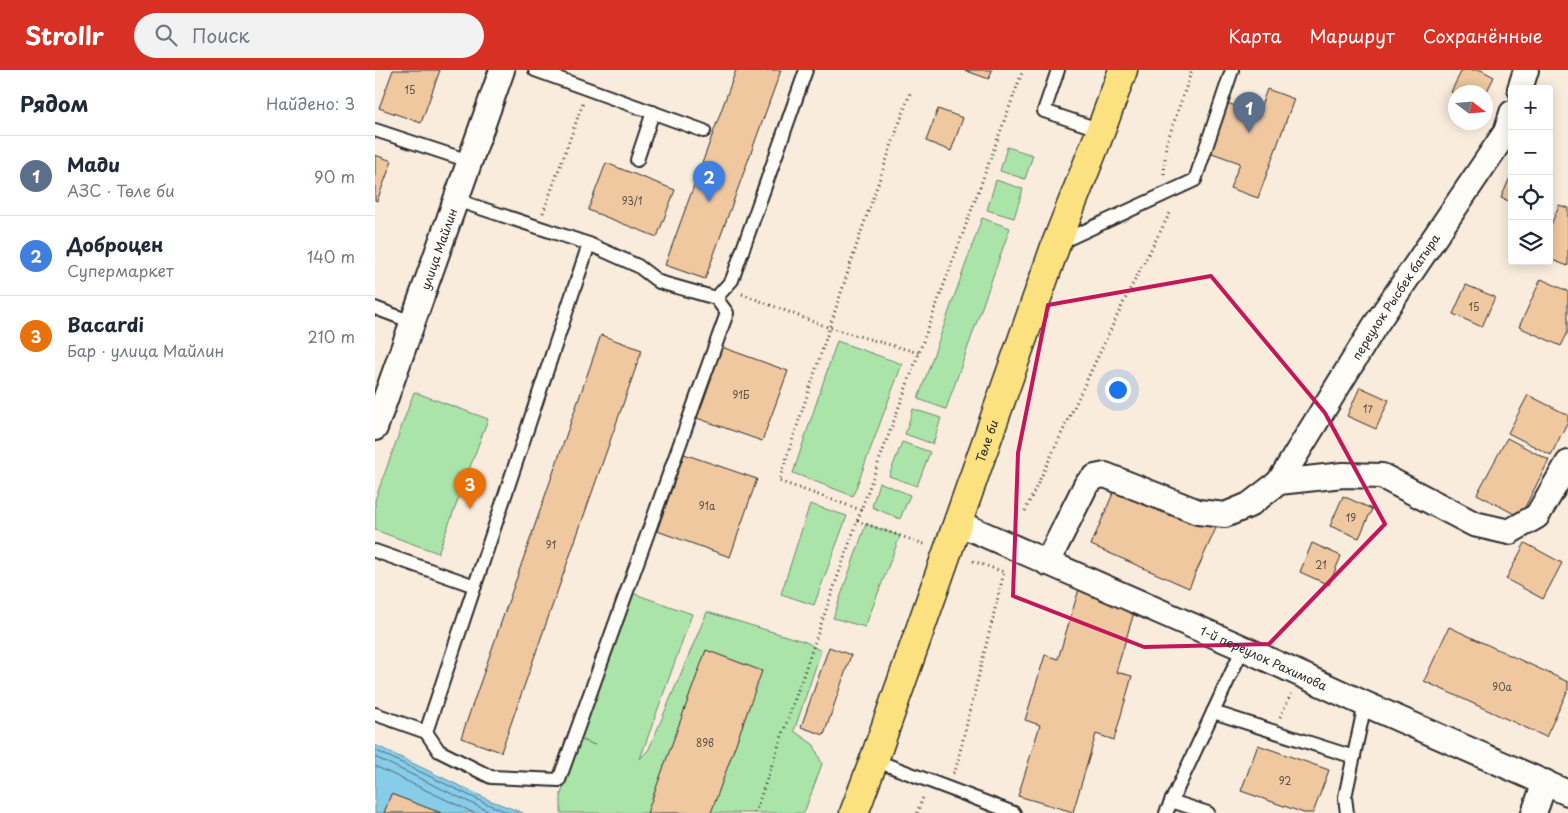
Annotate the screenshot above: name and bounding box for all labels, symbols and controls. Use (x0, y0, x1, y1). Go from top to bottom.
search box (134, 13, 484, 58)
text: Strollr (25, 17, 104, 53)
icon: search (152, 21, 180, 49)
text: Поиск (192, 21, 250, 49)
text: Карта (1229, 22, 1281, 49)
text: Маршрут (1309, 22, 1395, 49)
text: Сохранённые (1423, 22, 1543, 49)
house number: 15 (405, 82, 415, 97)
north arrow (1448, 85, 1493, 130)
map controls (1508, 85, 1553, 265)
button: + (1508, 85, 1553, 130)
text: Рядом (20, 87, 88, 119)
text: Найдено: 3 (266, 91, 355, 115)
pin: 1 (1233, 92, 1265, 133)
button: − (1508, 130, 1553, 175)
text: Мади (67, 150, 120, 178)
pin: 2 (693, 161, 725, 202)
text: 1 (32, 164, 40, 188)
text: 90 m (314, 164, 355, 188)
button: locate (1508, 175, 1553, 220)
text: АЗС · Төле би (67, 178, 175, 202)
house number: 93/1 (622, 193, 642, 208)
street label: улица Майлин (416, 206, 461, 292)
button: layers (1508, 220, 1553, 265)
street label: переулок Рысбек батыра (1347, 229, 1444, 363)
text: Доброцен (67, 230, 163, 258)
text: 2 (30, 244, 42, 268)
text: 140 m (307, 244, 355, 268)
text: Супермаркет (67, 258, 174, 282)
house number: 15 (1469, 299, 1479, 314)
text: Bacardi (67, 310, 144, 338)
text: 3 (31, 324, 41, 348)
text: 210 m (307, 324, 355, 348)
text: Бар · улица Майлин (67, 338, 224, 362)
your location (1105, 377, 1131, 403)
house number: 91Б (733, 387, 750, 402)
house number: 17 (1363, 401, 1374, 416)
street label: Төле би (971, 417, 1002, 465)
pin: 3 (454, 468, 486, 509)
house number: 91а (699, 498, 716, 513)
house number: 19 (1346, 510, 1356, 525)
house number: 91 (546, 537, 556, 552)
house number: 21 (1315, 557, 1327, 572)
street label: 1-й переулок Рахимова (1197, 621, 1331, 695)
house number: 90а (1492, 679, 1512, 694)
house number: 89в (696, 735, 714, 750)
house number: 92 (1279, 773, 1291, 788)

